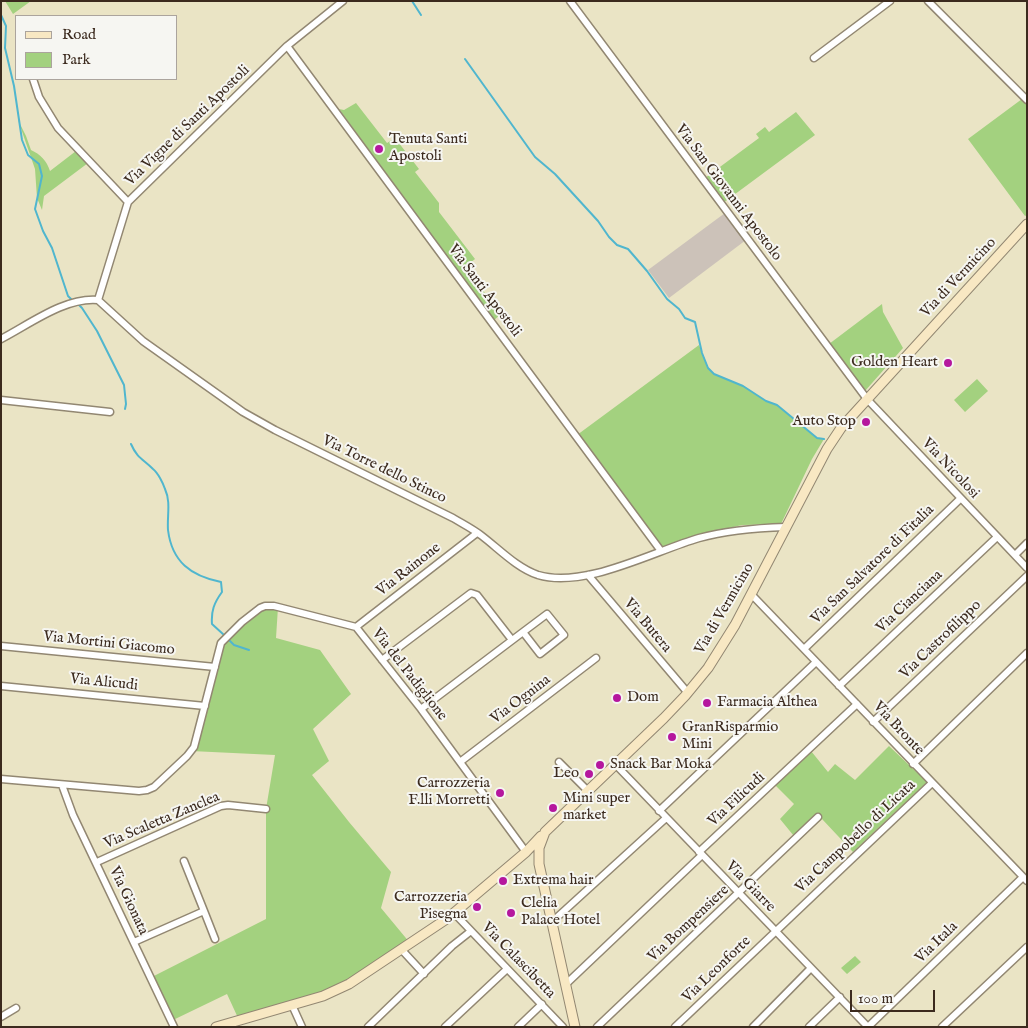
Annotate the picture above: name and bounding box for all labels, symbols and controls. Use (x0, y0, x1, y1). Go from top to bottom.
legend (15, 15, 178, 80)
text: Road (62, 25, 96, 44)
text: Park (62, 50, 91, 69)
street label: Via Vigne di Santi Apostoli (122, 62, 254, 190)
street label: Via San Giovanni Apostolo (671, 121, 785, 265)
place label: Tenuta Santi Apostoli (389, 131, 467, 166)
marker: Tenuta Santi Apostoli (373, 143, 385, 155)
street label: Via di Vermicino (918, 234, 1000, 322)
street label: Via Santi Apostoli (443, 241, 525, 341)
place label: Golden Heart (851, 354, 938, 372)
marker: Golden Heart (942, 357, 954, 369)
place label: Auto Stop (793, 413, 856, 431)
marker: Auto Stop (860, 416, 872, 428)
street label: Via Torre dello Stinco (319, 432, 449, 508)
street label: Via Nicolosi (917, 435, 983, 503)
street label: Via San Salvatore di Fitalia (808, 502, 938, 628)
street label: Via Rainone (373, 539, 445, 601)
street label: Via di Vermicino (692, 560, 758, 658)
street label: Via Cianciana (873, 567, 947, 637)
street label: Via Butera (619, 595, 675, 657)
street label: Via Castrofilippo (897, 597, 985, 683)
street label: Via del Padiglione (367, 625, 451, 725)
street label: Via Mortini Giacomo (42, 628, 176, 660)
street label: Via Alicudi (69, 670, 139, 696)
street label: Via Ognina (487, 672, 555, 728)
place label: Dom (627, 689, 659, 707)
marker: Dom (611, 692, 623, 704)
place label: Farmacia Althea (717, 694, 817, 712)
marker: Farmacia Althea (701, 697, 713, 709)
street label: Via Bronte (869, 698, 927, 760)
place label: GranRisparmio Mini (682, 719, 778, 754)
marker: GranRisparmio Mini (666, 731, 678, 743)
place label: Snack Bar Moka (610, 756, 712, 774)
marker: Snack Bar Moka (594, 759, 606, 771)
place label: Leo (553, 765, 579, 783)
marker: Leo (583, 768, 595, 780)
street label: Via Filicudi (705, 769, 769, 831)
place label: Carrozzeria F.lli Morretti (408, 775, 490, 810)
street label: Via Campobello di Licata (792, 777, 920, 897)
marker: Carrozzeria F.lli Morretti (494, 787, 506, 799)
street label: Via Scaletta Zanclea (101, 788, 223, 854)
place label: Mini super market (563, 790, 630, 825)
marker: Mini super market (547, 802, 559, 814)
street label: Via Giarre (721, 858, 779, 916)
street label: Via Gionata (104, 864, 152, 938)
place label: Extrema hair (513, 872, 594, 890)
marker: Extrema hair (497, 875, 509, 887)
street label: Via Bompensiere (645, 882, 733, 966)
place label: Carrozzeria Pisegna (394, 889, 467, 924)
place label: Clelia Palace Hotel (521, 895, 600, 930)
marker: Carrozzeria Pisegna (471, 901, 483, 913)
marker: Clelia Palace Hotel (505, 907, 517, 919)
street label: Via Itala (912, 918, 962, 968)
street label: Via Calascibetta (477, 919, 559, 1003)
street label: Via Leonforte (679, 933, 755, 1007)
scale bar (853, 980, 938, 1012)
text: 100 m (858, 989, 893, 1008)

